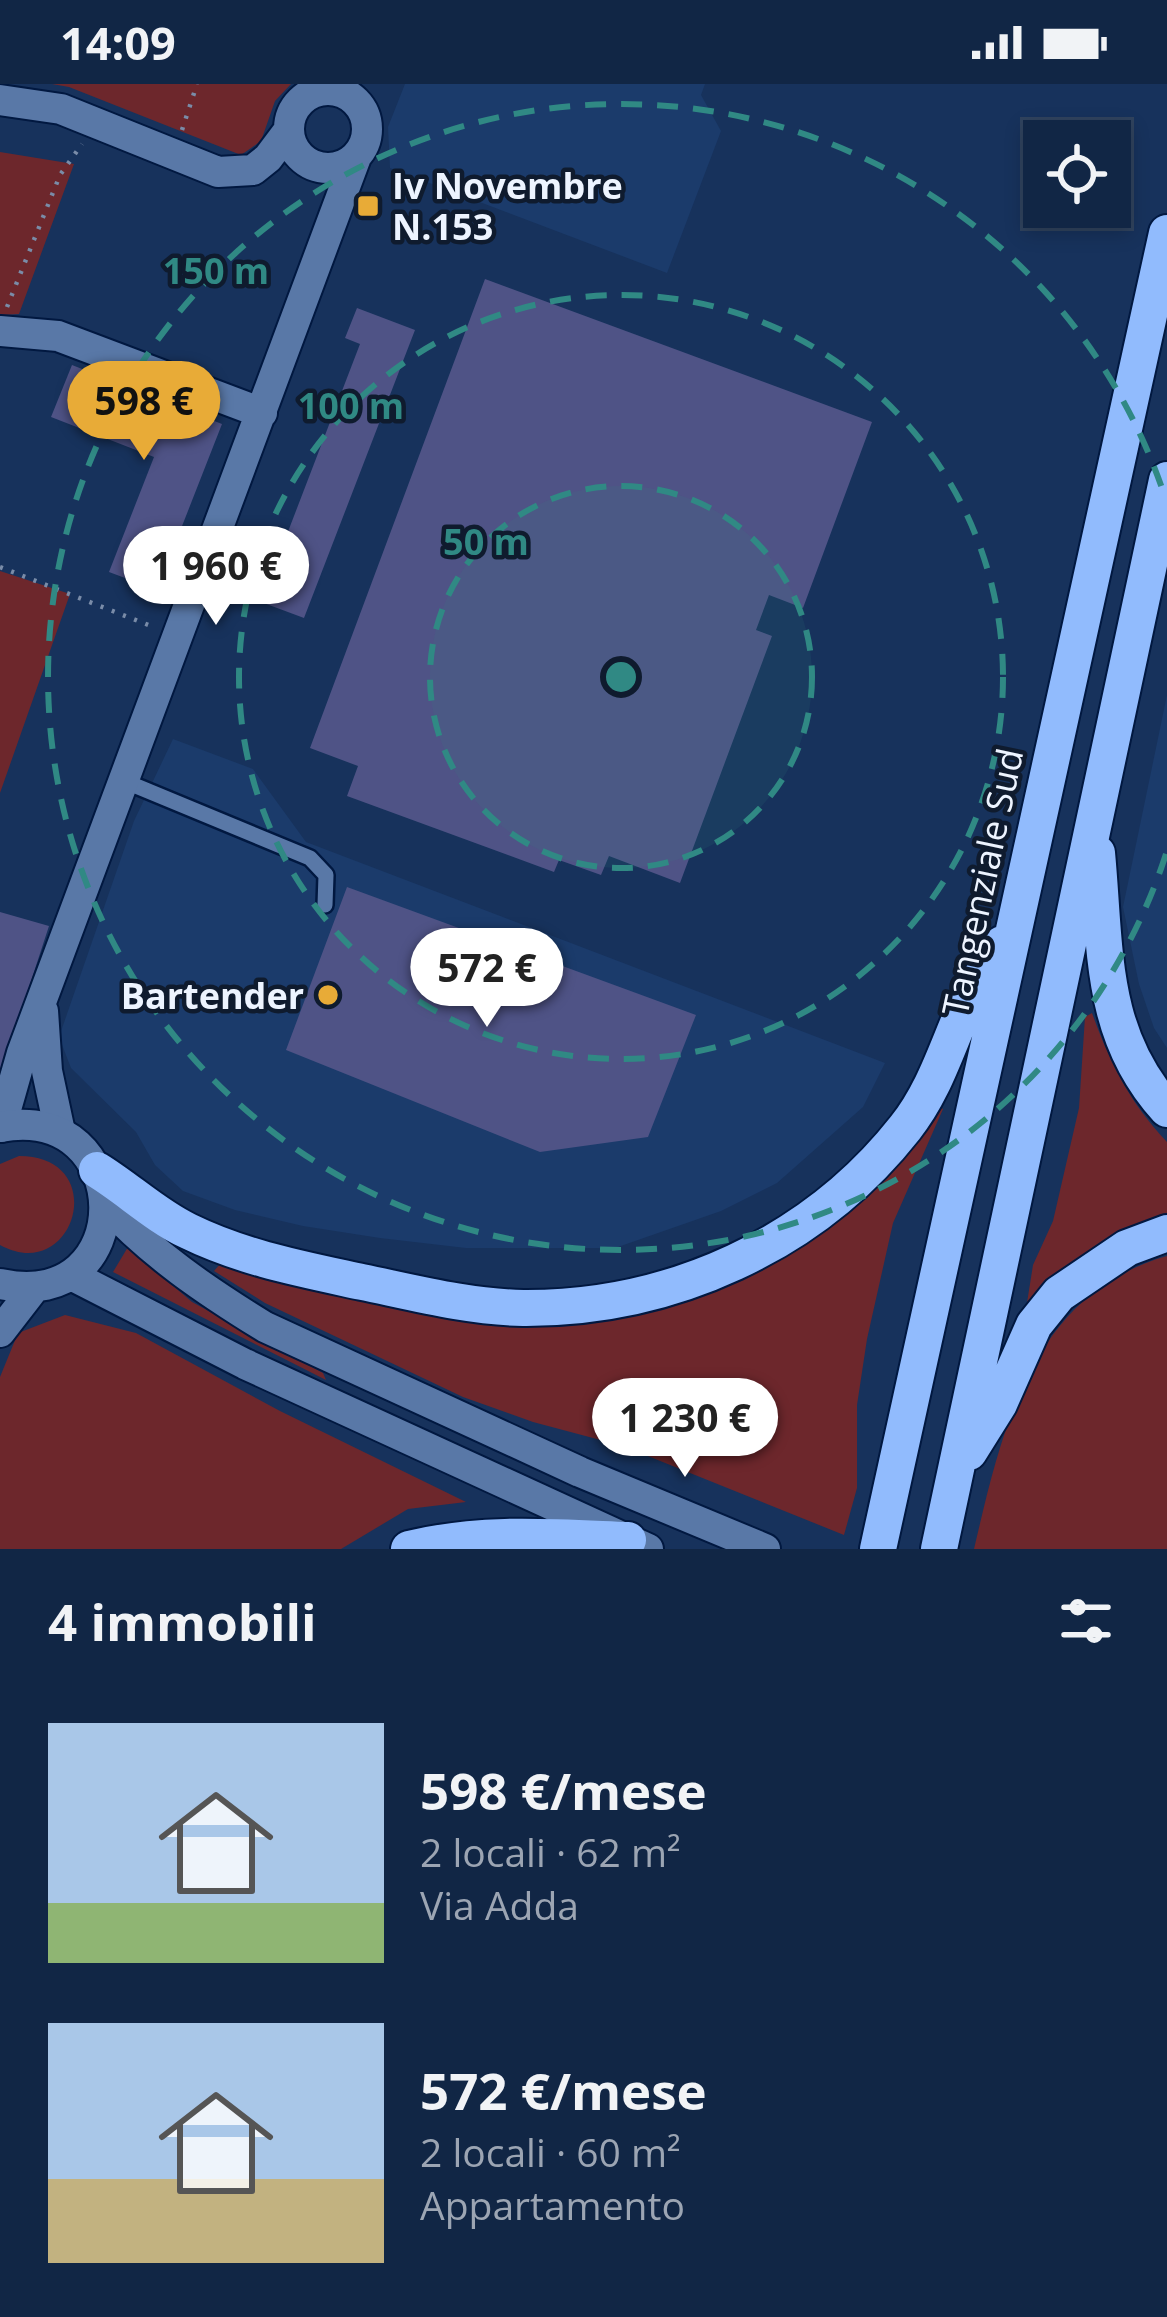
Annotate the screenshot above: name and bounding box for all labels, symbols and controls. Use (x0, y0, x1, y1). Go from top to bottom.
text: 14:09 (60, 12, 176, 73)
map controls (1023, 120, 1131, 228)
button: locate (1023, 120, 1131, 228)
place label: Iv Novembre N.153 (392, 161, 623, 251)
marker: Iv Novembre N.153 (355, 193, 381, 219)
text: 150 m (163, 246, 269, 295)
pin: 598 € (60, 361, 228, 463)
text: 598 € (94, 373, 194, 426)
text: 100 m (298, 381, 404, 430)
text: 50 m (443, 517, 529, 566)
pin: 1 960 € (105, 526, 327, 628)
text: 1 960 € (150, 538, 282, 591)
centre of rings (600, 656, 642, 698)
street label: Tangenziale Sud (930, 744, 1034, 1020)
pin: 572 € (403, 928, 571, 1030)
text: 572 € (437, 940, 537, 993)
place label: Bartender (121, 971, 304, 1020)
marker: Bartender (315, 982, 341, 1008)
pin: 1 230 € (574, 1378, 796, 1480)
text: 1 230 € (619, 1390, 751, 1443)
text: 4 immobili (48, 1586, 317, 1656)
icon: filters (1053, 1588, 1119, 1654)
text: 598 €/mese (420, 1755, 707, 1825)
icon: home (144, 1771, 288, 1915)
text: 2 locali · 62 m² (420, 1825, 681, 1878)
text: Via Adda (420, 1878, 579, 1931)
text: 572 €/mese (420, 2055, 707, 2125)
icon: home (144, 2071, 288, 2215)
text: 2 locali · 60 m² (420, 2125, 681, 2178)
text: Appartamento (420, 2178, 685, 2231)

